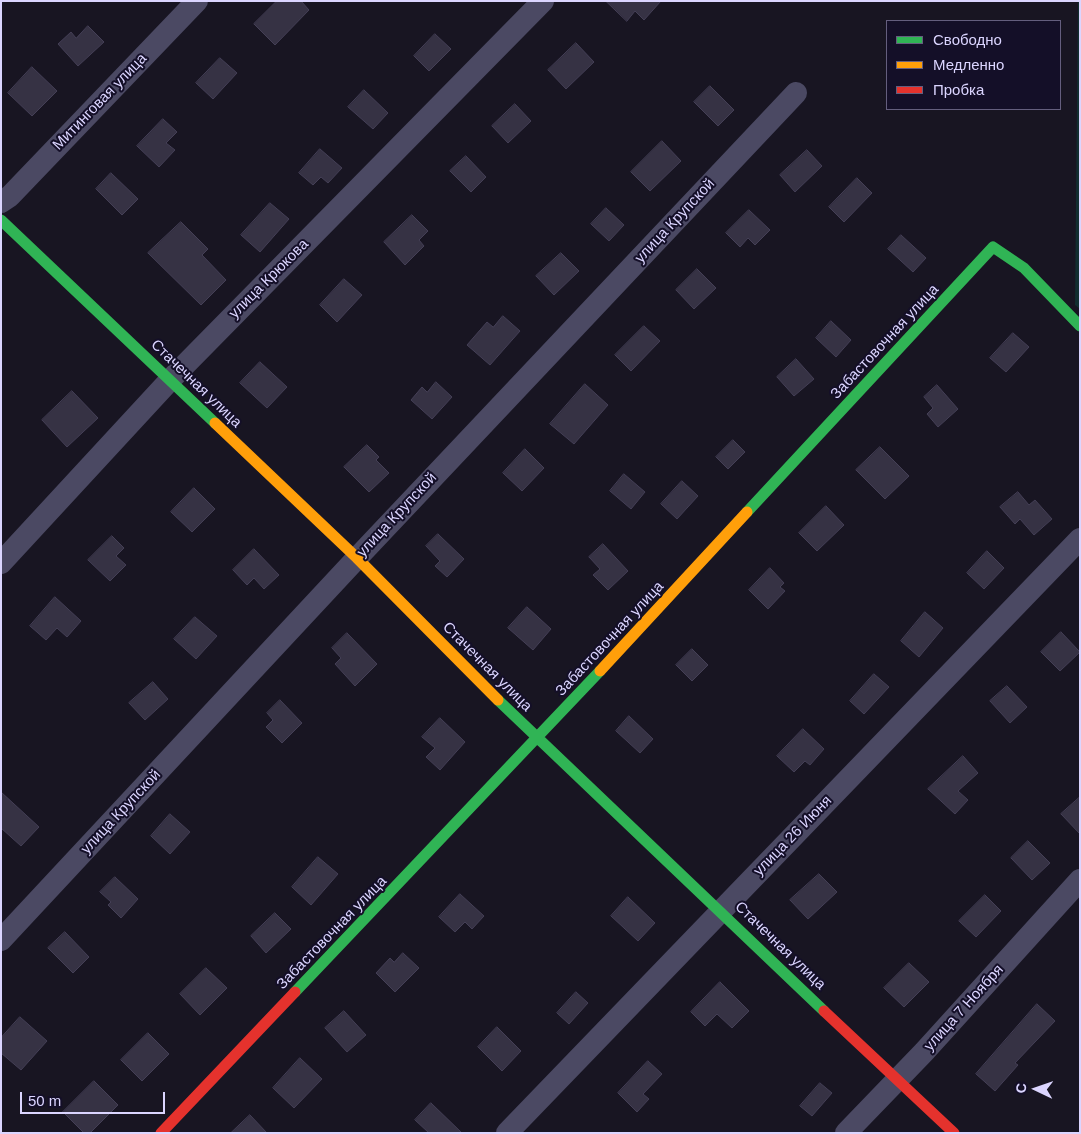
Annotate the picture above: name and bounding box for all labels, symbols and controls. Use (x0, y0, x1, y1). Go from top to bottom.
legend (886, 20, 1061, 110)
text: Свободно (933, 31, 1002, 48)
street label: Митинговая улица (49, 50, 151, 154)
text: Медленно (933, 56, 1004, 73)
text: Пробка (933, 81, 984, 98)
street label: улица Крупской (631, 175, 719, 267)
street label: улица Крюкова (226, 236, 312, 322)
street label: Забастовочная улица (827, 281, 943, 403)
street label: Стачечная улица (147, 336, 245, 432)
street label: улица Крупской (353, 469, 441, 561)
street label: Забастовочная улица (552, 578, 668, 700)
street label: Стачечная улица (439, 619, 535, 715)
street label: улица Крупской (77, 766, 165, 858)
street label: улица 26 Июня (750, 792, 836, 880)
street label: Забастовочная улица (273, 873, 391, 993)
street label: Стачечная улица (731, 898, 829, 994)
street label: улица 7 Ноября (920, 961, 1008, 1055)
north arrow (1011, 1064, 1061, 1114)
scale bar (22, 1082, 168, 1114)
text: С (1013, 1083, 1029, 1094)
text: 50 m (28, 1092, 61, 1109)

